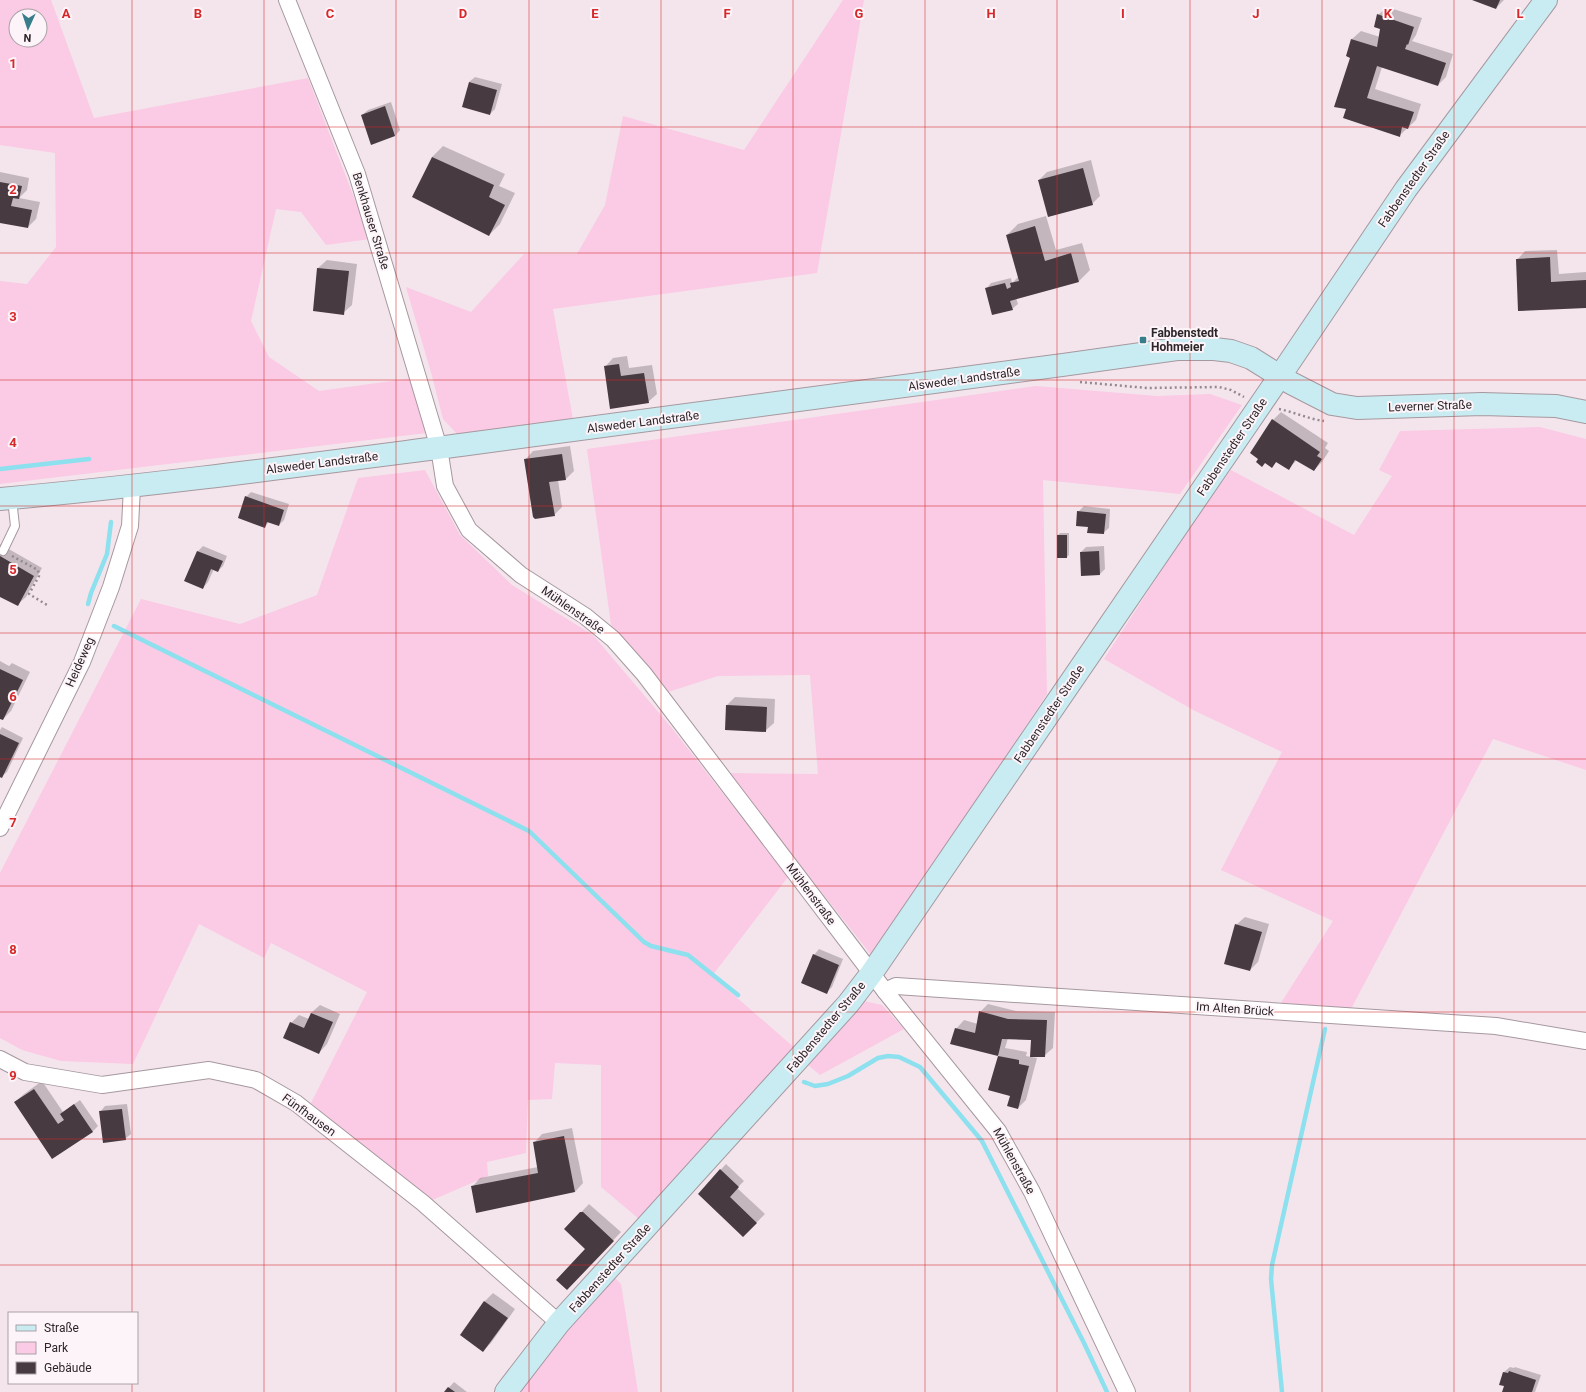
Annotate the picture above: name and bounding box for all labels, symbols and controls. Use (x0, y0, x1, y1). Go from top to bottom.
text: A (62, 6, 71, 21)
text: B (194, 6, 202, 21)
text: C (326, 6, 335, 21)
text: D (459, 6, 467, 21)
text: E (591, 6, 599, 21)
text: F (723, 6, 731, 21)
text: G (855, 6, 864, 21)
text: H (986, 6, 996, 21)
text: I (1121, 6, 1125, 21)
text: J (1252, 6, 1260, 21)
text: K (1384, 6, 1393, 21)
text: L (1516, 6, 1524, 21)
north arrow (8, 8, 48, 48)
text: N (23, 31, 32, 44)
text: 1 (9, 56, 17, 71)
street label: Fabbenstedter Straße (1375, 128, 1453, 230)
street label: Benkhauser Straße (350, 171, 392, 271)
text: 2 (9, 182, 17, 197)
text: 3 (9, 309, 17, 324)
place label: Fabbenstedt Hohmeier (1151, 326, 1218, 354)
marker: Fabbenstedt Hohmeier (1138, 335, 1148, 345)
street label: Alsweder Landstraße (907, 364, 1021, 394)
street label: Fabbenstedter Straße (1194, 395, 1270, 499)
street label: Leverner Straße (1388, 398, 1472, 414)
street label: Alsweder Landstraße (586, 408, 700, 436)
text: 4 (9, 435, 17, 450)
street label: Alsweder Landstraße (265, 449, 379, 477)
text: 5 (9, 562, 17, 577)
street label: Mühlenstraße (539, 583, 607, 637)
street label: Heideweg (63, 635, 97, 689)
street label: Fabbenstedter Straße (1011, 662, 1087, 766)
text: 6 (9, 689, 17, 704)
text: 7 (9, 815, 17, 830)
street label: Mühlenstraße (783, 860, 839, 928)
text: 8 (9, 942, 17, 957)
street label: Fabbenstedter Straße (784, 978, 868, 1076)
street label: Im Alten Brück (1196, 999, 1275, 1019)
text: 9 (9, 1068, 17, 1083)
street label: Fünfhausen (279, 1091, 339, 1139)
street label: Mühlenstraße (990, 1125, 1038, 1197)
street label: Fabbenstedter Straße (566, 1221, 654, 1315)
legend (8, 1312, 138, 1384)
text: Straße (44, 1321, 79, 1335)
text: Park (44, 1341, 69, 1355)
text: Gebäude (44, 1361, 92, 1375)

